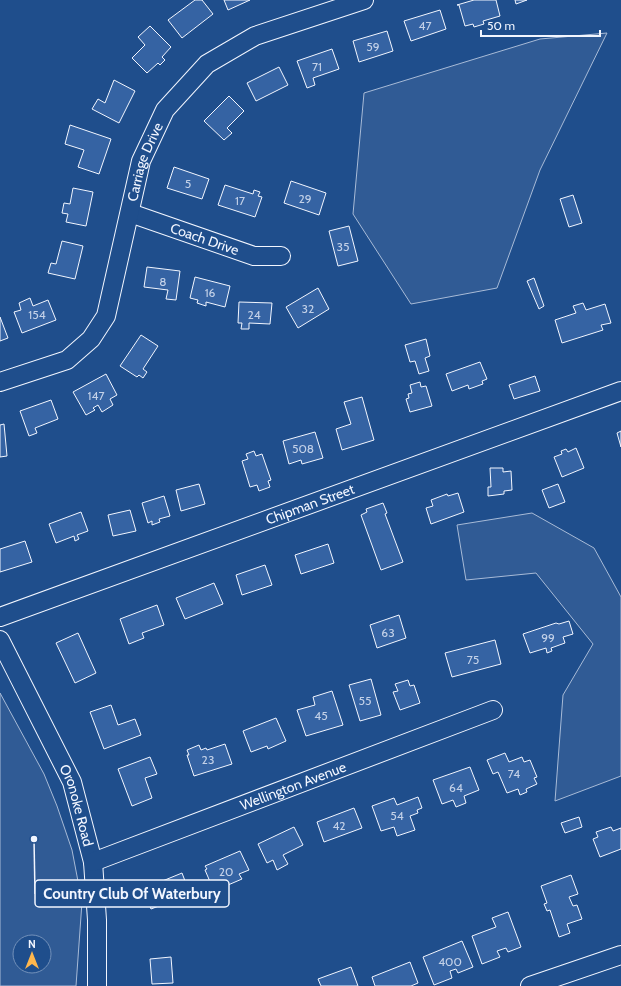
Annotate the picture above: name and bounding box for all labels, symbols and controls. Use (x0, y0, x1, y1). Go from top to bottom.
scale bar (481, 12, 600, 38)
house number: 47 (419, 18, 431, 33)
text: 50 m (487, 18, 515, 33)
house number: 59 (366, 39, 380, 54)
house number: 71 (312, 59, 322, 74)
street label: Carriage Drive (123, 120, 167, 203)
house number: 5 (185, 176, 191, 191)
house number: 29 (298, 191, 312, 206)
house number: 17 (235, 193, 245, 208)
street label: Coach Drive (168, 219, 241, 259)
house number: 35 (337, 239, 349, 254)
house number: 8 (159, 274, 167, 289)
house number: 16 (205, 285, 216, 300)
house number: 32 (302, 301, 314, 316)
house number: 154 (28, 307, 46, 322)
house number: 24 (247, 307, 261, 322)
house number: 147 (88, 388, 104, 403)
house number: 508 (292, 441, 314, 456)
street label: Chipman Street (263, 480, 357, 529)
house number: 63 (381, 625, 395, 640)
house number: 99 (541, 630, 555, 645)
house number: 75 (467, 652, 479, 667)
house number: 55 (359, 693, 371, 708)
house number: 45 (314, 708, 328, 723)
house number: 23 (202, 752, 214, 767)
street label: Wellington Avenue (237, 758, 349, 814)
street label: Oronoke Road (56, 761, 98, 848)
house number: 74 (508, 766, 520, 781)
house number: 64 (449, 780, 463, 795)
house number: 54 (390, 808, 404, 823)
house number: 42 (332, 818, 346, 833)
house number: 20 (219, 864, 233, 879)
callout: Country Club Of Waterbury (35, 880, 229, 907)
text: Country Club Of Waterbury (43, 885, 222, 903)
north arrow (12, 934, 52, 974)
text: N (28, 937, 36, 951)
house number: 400 (438, 954, 462, 969)

